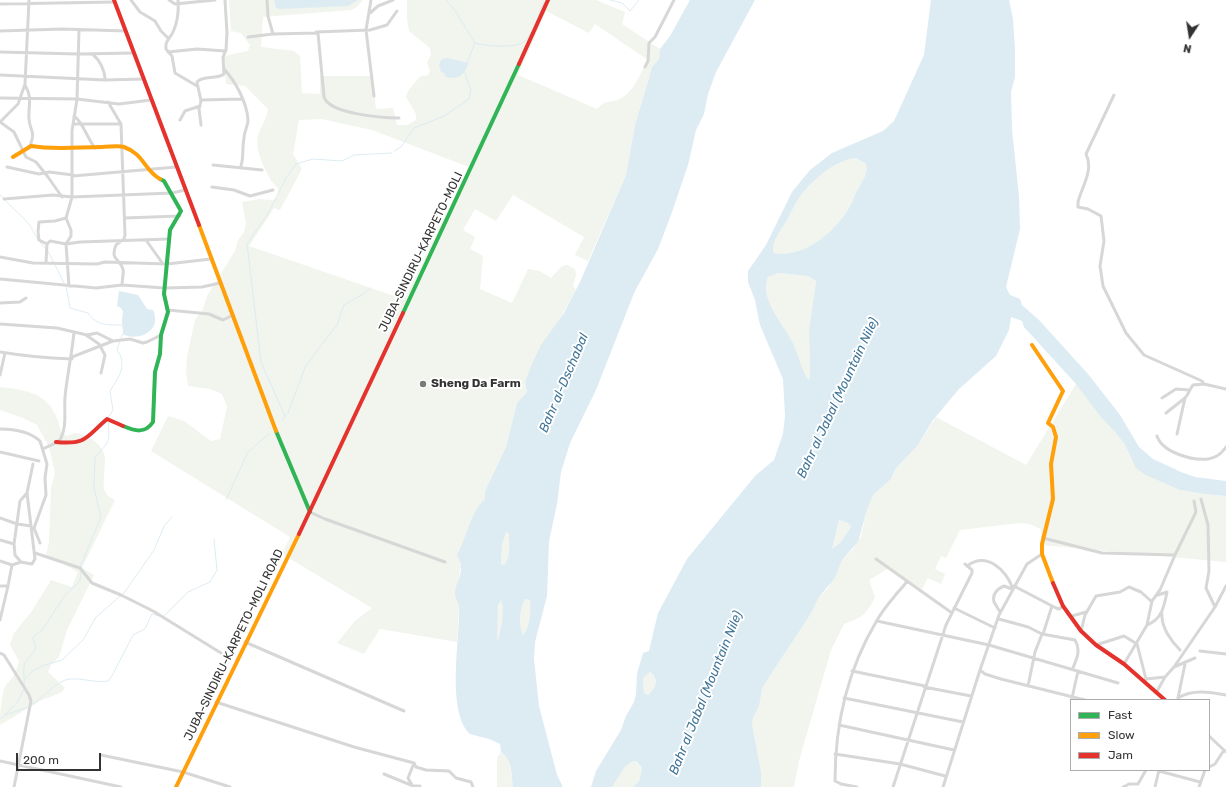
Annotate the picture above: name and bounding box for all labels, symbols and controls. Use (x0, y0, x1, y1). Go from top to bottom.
north arrow (1170, 16, 1210, 56)
text: N (1182, 41, 1193, 55)
street label: JUBA-SINDIRU-KARPETO-MOLI (376, 170, 466, 334)
water label: Bahr al Jabal (Mountain Nile) (794, 315, 882, 481)
water label: Bahr al-Dschabal (536, 331, 592, 435)
place label: Sheng Da Farm (431, 377, 521, 391)
marker: Sheng Da Farm (418, 379, 428, 389)
street label: JUBA-SINDIRU-KARPETO-MOLI ROAD (181, 547, 287, 743)
water label: Bahr al Jabal (Mountain Nile) (666, 609, 746, 777)
legend (1070, 699, 1210, 771)
text: Fast (1108, 708, 1132, 722)
text: Slow (1108, 728, 1135, 742)
scale bar (18, 745, 103, 771)
text: Jam (1108, 748, 1133, 762)
text: 200 m (23, 753, 59, 767)

